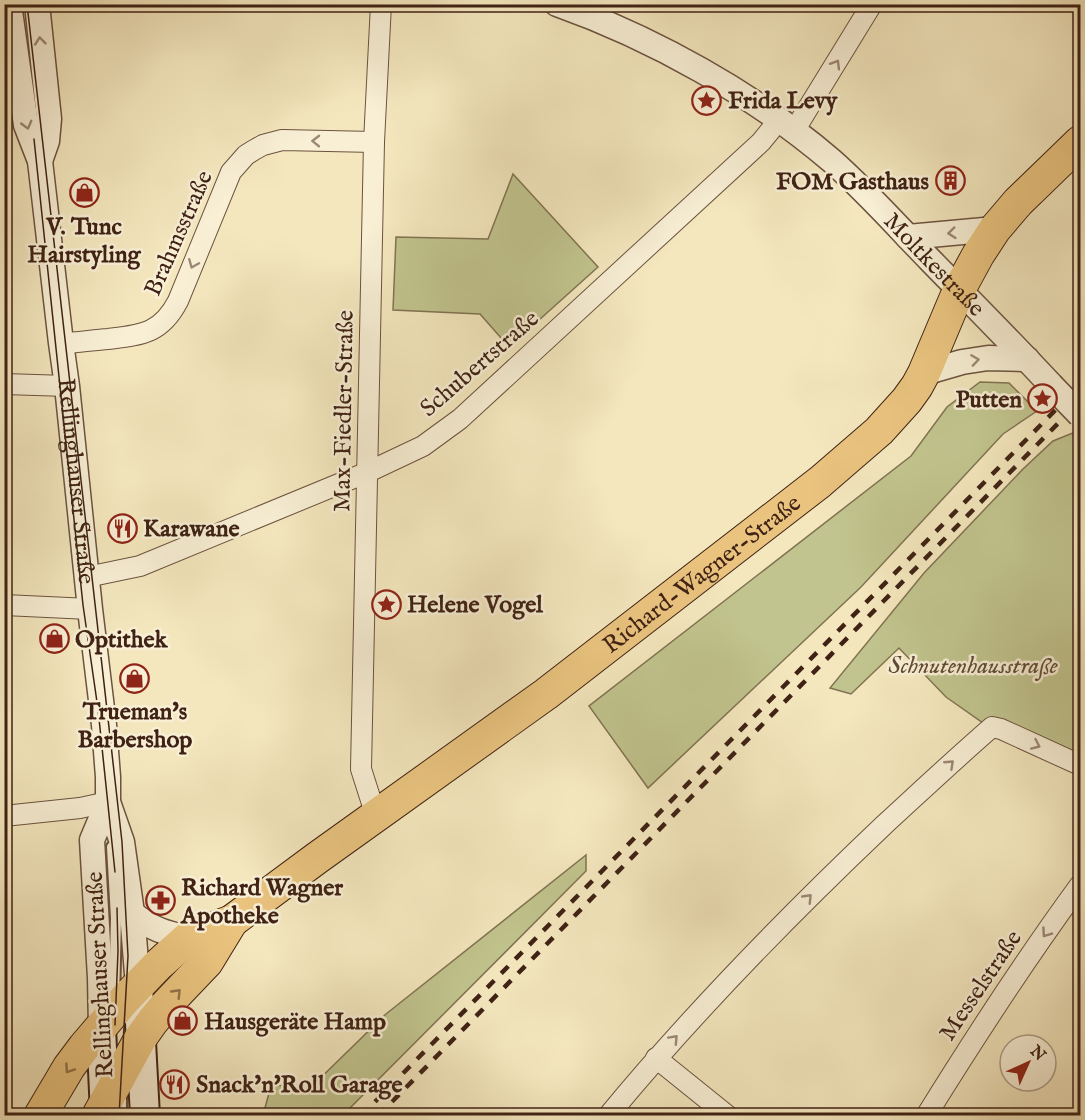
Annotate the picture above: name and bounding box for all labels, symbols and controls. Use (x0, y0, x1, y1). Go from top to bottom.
one-way arrow (35, 37, 47, 46)
one-way arrow (829, 60, 841, 70)
place icon: Frida Levy (691, 84, 723, 116)
place label: Frida Levy (728, 86, 838, 117)
one-way arrow (20, 119, 33, 129)
one-way arrow (311, 135, 320, 147)
building icon: FOM Gasthaus (934, 165, 966, 197)
street label: Brahmsstraße (138, 166, 221, 301)
place label: FOM Gasthaus (776, 167, 930, 198)
shop icon: V. Tunc Hairstyling (68, 177, 100, 209)
street label: Moltkestraße (876, 207, 991, 324)
place label: V. Tunc Hairstyling (27, 212, 142, 271)
one-way arrow (947, 226, 956, 239)
one-way arrow (188, 258, 200, 269)
street label: Schubertstraße (414, 304, 546, 424)
street label: Max-Fiedler-Straße (327, 310, 362, 512)
one-way arrow (970, 354, 980, 366)
street label: Rellinghauser Straße (49, 377, 101, 586)
place icon: Putten (1027, 383, 1059, 415)
place label: Putten (955, 385, 1022, 416)
street label: Richard-Wagner-Straße (597, 488, 808, 661)
restaurant icon: Karawane (106, 512, 138, 544)
place label: Karawane (143, 514, 240, 545)
place icon: Helene Vogel (370, 588, 402, 620)
place label: Helene Vogel (407, 590, 543, 621)
shop icon: Optithek (38, 623, 70, 655)
place label: Optithek (75, 625, 168, 656)
park label: Schnutenhausstraße (888, 651, 1058, 682)
shop icon: Trueman's Barbershop (119, 662, 151, 694)
place label: Trueman's Barbershop (78, 697, 192, 756)
one-way arrow (1030, 737, 1041, 749)
one-way arrow (943, 760, 954, 771)
street label: Rellinghauser Straße (80, 871, 121, 1079)
place label: Richard Wagner Apotheke (180, 873, 343, 932)
pharmacy icon: Richard Wagner Apotheke (144, 885, 176, 917)
one-way arrow (801, 894, 812, 904)
street label: Messelstraße (933, 924, 1030, 1047)
one-way arrow (1042, 926, 1053, 937)
one-way arrow (170, 990, 181, 1000)
shop icon: Hausgeräte Hamp (167, 1005, 199, 1037)
place label: Hausgeräte Hamp (204, 1007, 386, 1038)
north arrow (998, 1033, 1058, 1093)
one-way arrow (667, 1035, 678, 1046)
text: N (1025, 1041, 1049, 1066)
one-way arrow (64, 1063, 76, 1073)
restaurant icon: Snack'n'Roll Garage (159, 1068, 191, 1100)
place label: Snack'n'Roll Garage (196, 1070, 403, 1101)

